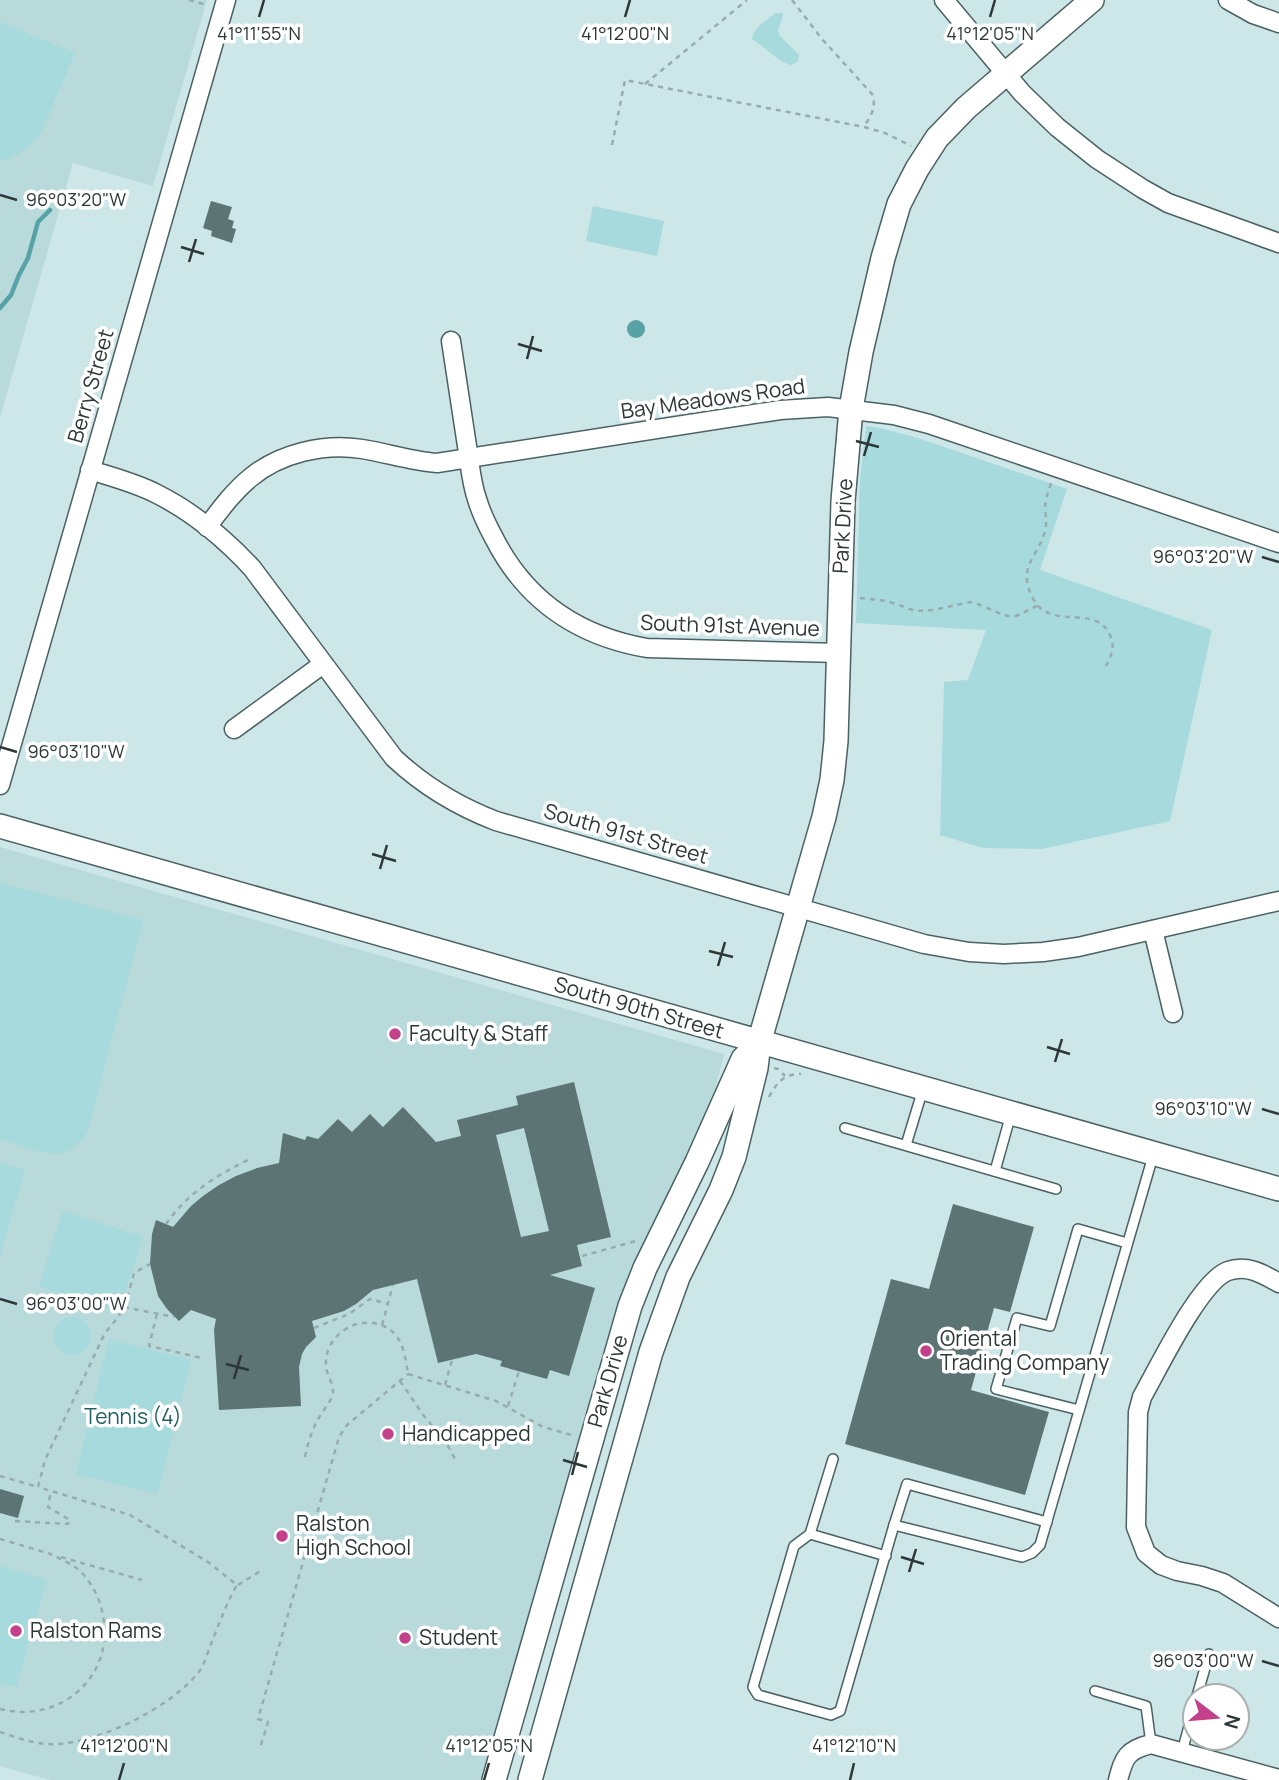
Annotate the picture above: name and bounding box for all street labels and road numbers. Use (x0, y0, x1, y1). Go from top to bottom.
street label: Berry Street (60, 326, 120, 446)
street label: Bay Meadows Road (619, 371, 807, 425)
street label: Park Drive (826, 478, 858, 574)
street label: South 91st Avenue (640, 608, 820, 642)
street label: South 91st Street (541, 796, 712, 870)
street label: South 90th Street (551, 969, 728, 1045)
street label: Park Drive (580, 1331, 634, 1430)

